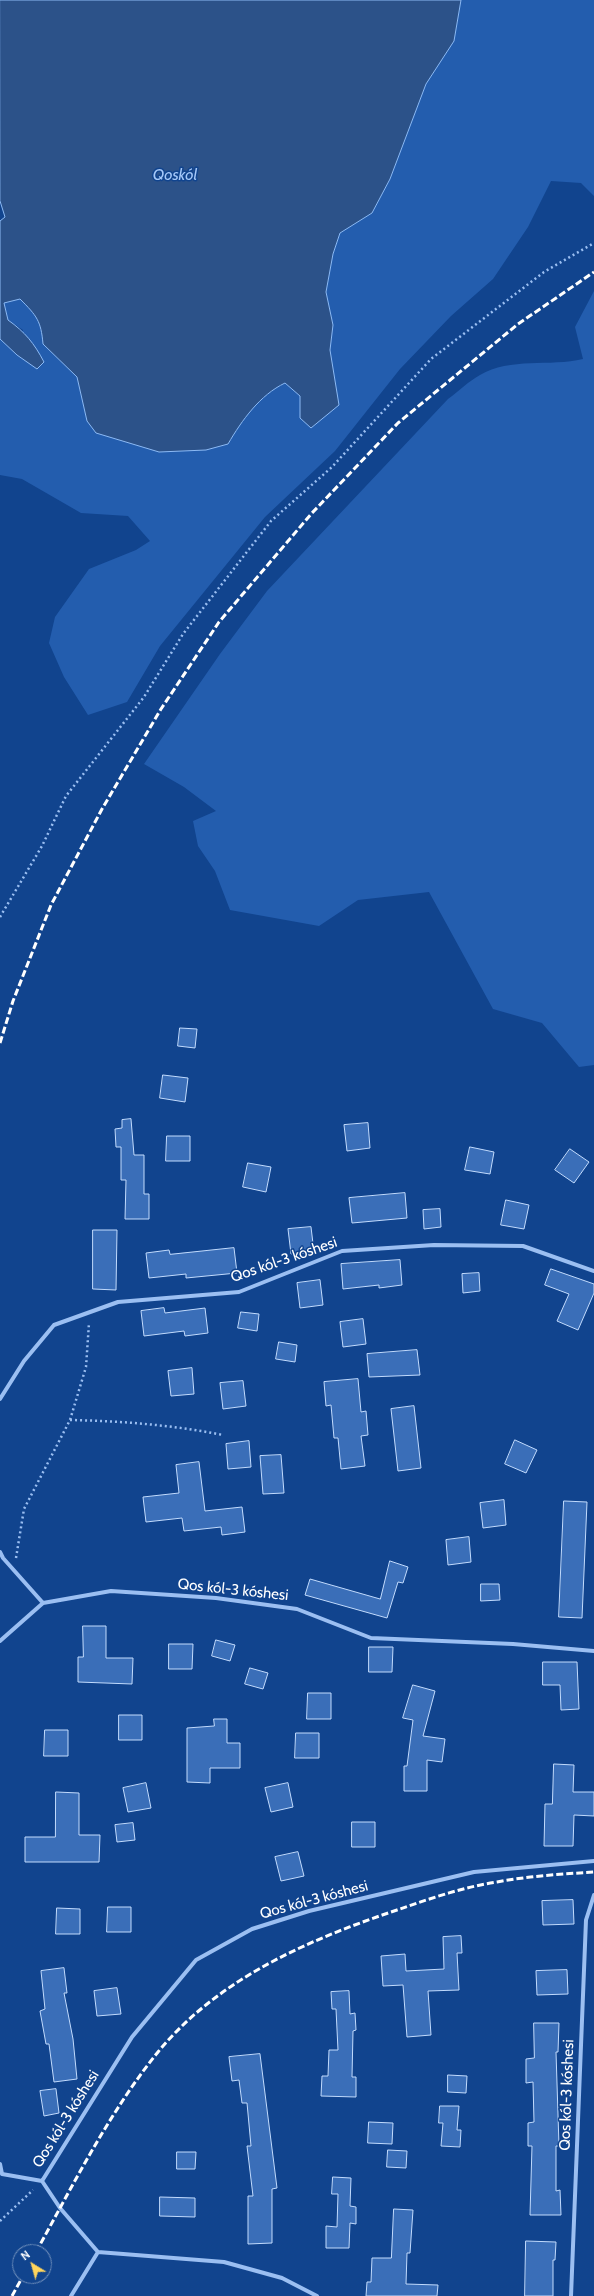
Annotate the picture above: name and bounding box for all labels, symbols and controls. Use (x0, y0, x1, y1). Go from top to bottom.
water label: Qoskól (153, 165, 197, 185)
street label: Qos kól-3 kóshesi (229, 1233, 339, 1287)
street label: Qos kól-3 kóshesi (177, 1575, 289, 1605)
street label: Qos kól-3 kóshesi (258, 1877, 370, 1923)
street label: Qos kól-3 kóshesi (556, 2039, 578, 2151)
street label: Qos kól-3 kóshesi (29, 2067, 103, 2171)
north arrow (12, 2244, 52, 2284)
text: N (18, 2247, 33, 2263)

